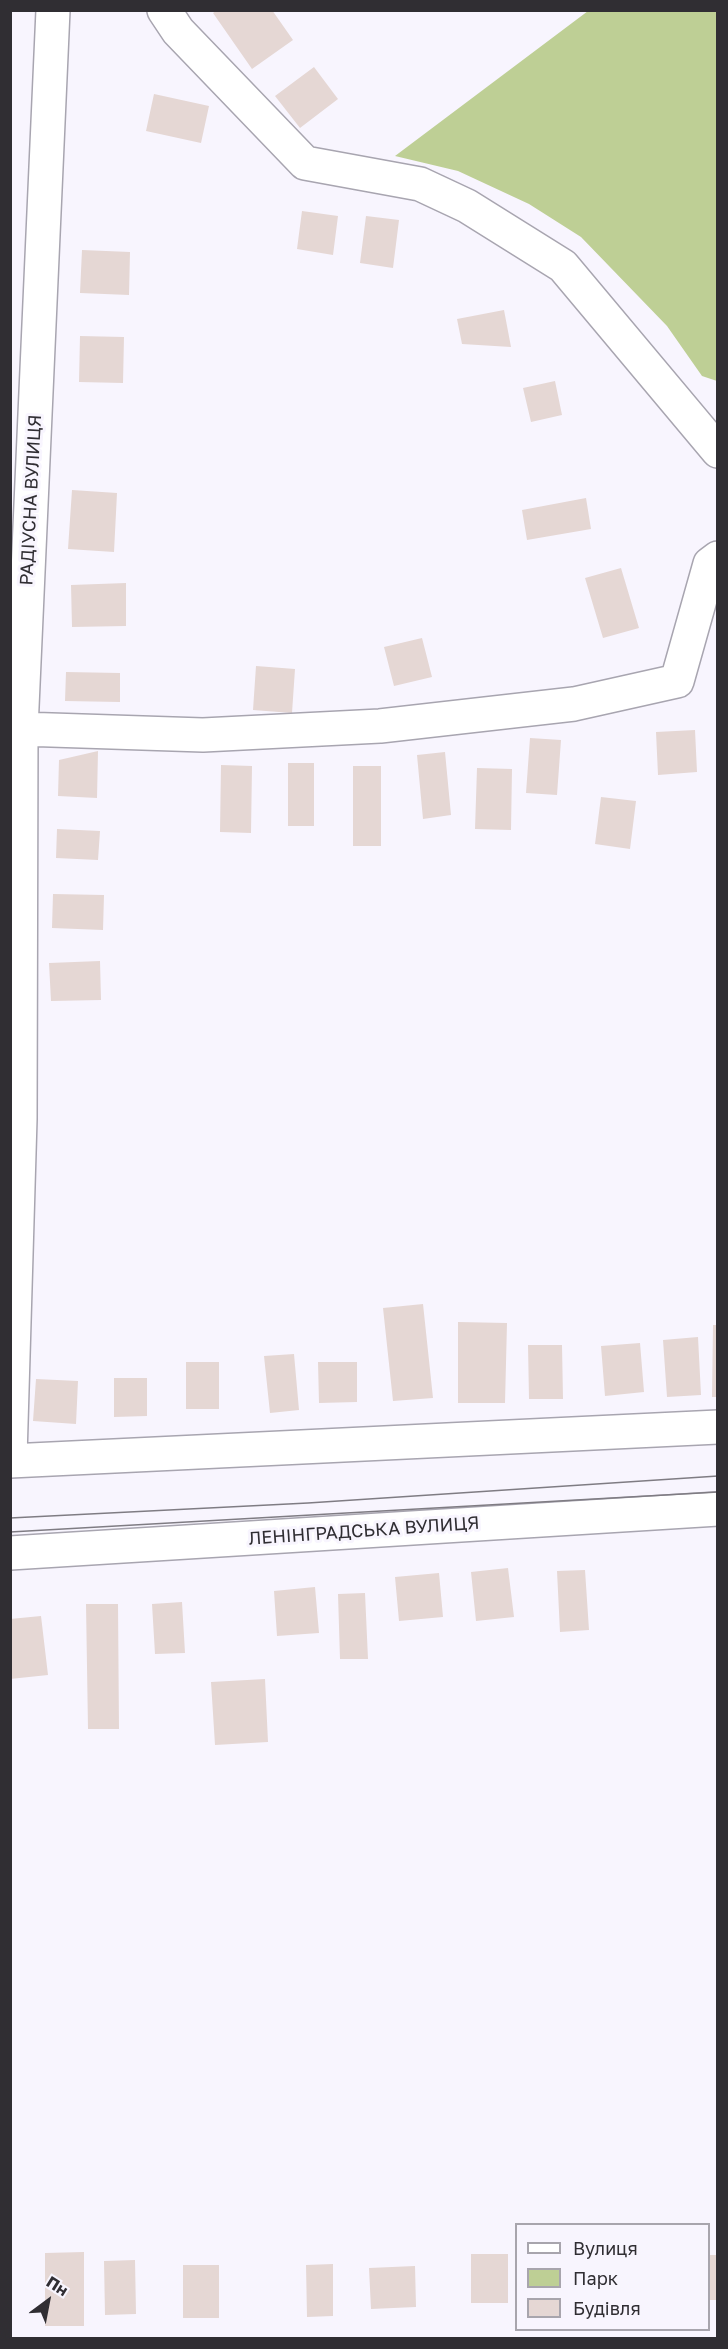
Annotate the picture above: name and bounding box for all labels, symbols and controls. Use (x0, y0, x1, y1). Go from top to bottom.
street label: РАДІУСНА ВУЛИЦЯ (16, 414, 46, 586)
street label: ЛЕНІНГРАДСЬКА ВУЛИЦЯ (248, 1512, 480, 1550)
legend (515, 2223, 710, 2331)
text: Вулиця (573, 2237, 638, 2259)
text: Парк (573, 2267, 618, 2289)
north arrow (18, 2271, 78, 2331)
text: Пн (43, 2271, 72, 2300)
text: Будівля (573, 2297, 641, 2319)

